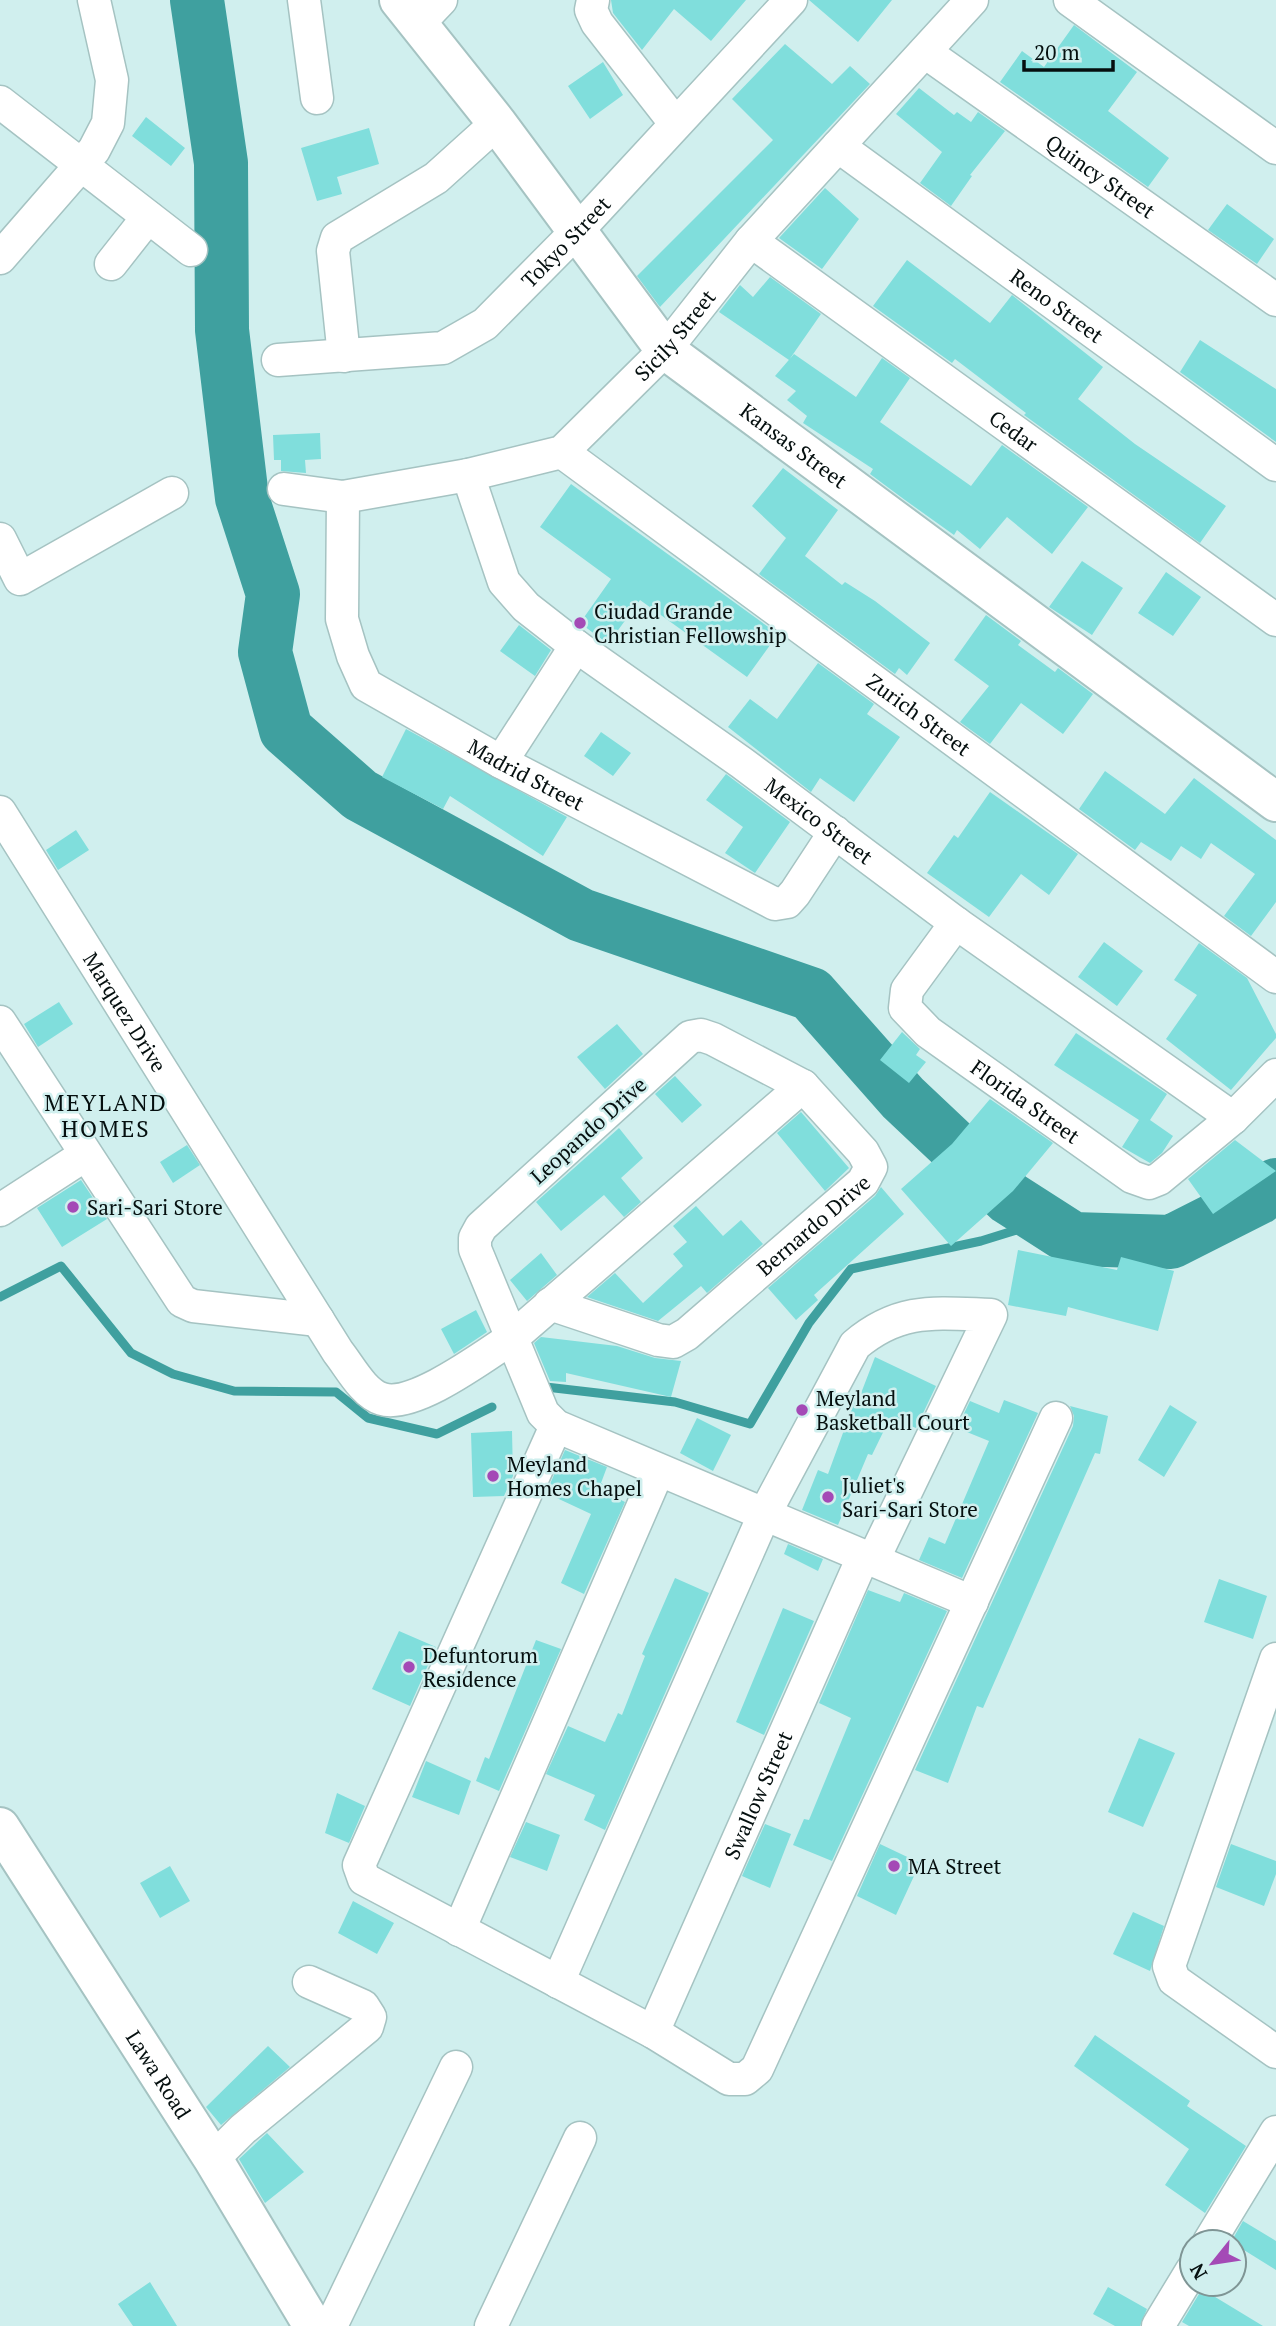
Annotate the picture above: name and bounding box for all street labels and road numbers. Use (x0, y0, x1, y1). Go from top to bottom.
street label: Quincy Street (1040, 128, 1161, 225)
street label: Tokyo Street (515, 190, 617, 294)
street label: Reno Street (1005, 262, 1109, 349)
street label: Sicily Street (628, 283, 722, 387)
street label: Kansas Street (735, 396, 853, 494)
street label: Cedar (984, 404, 1044, 458)
street label: Zurich Street (861, 667, 977, 762)
street label: Madrid Street (463, 732, 589, 817)
street label: Mexico Street (760, 771, 879, 870)
street label: Marquez Drive (77, 947, 173, 1077)
street label: Florida Street (966, 1053, 1086, 1150)
street label: Leopando Drive (524, 1070, 652, 1190)
street label: Bernardo Drive (751, 1168, 876, 1282)
street label: Swallow Street (717, 1726, 798, 1864)
street label: Lawa Road (120, 2025, 198, 2124)

